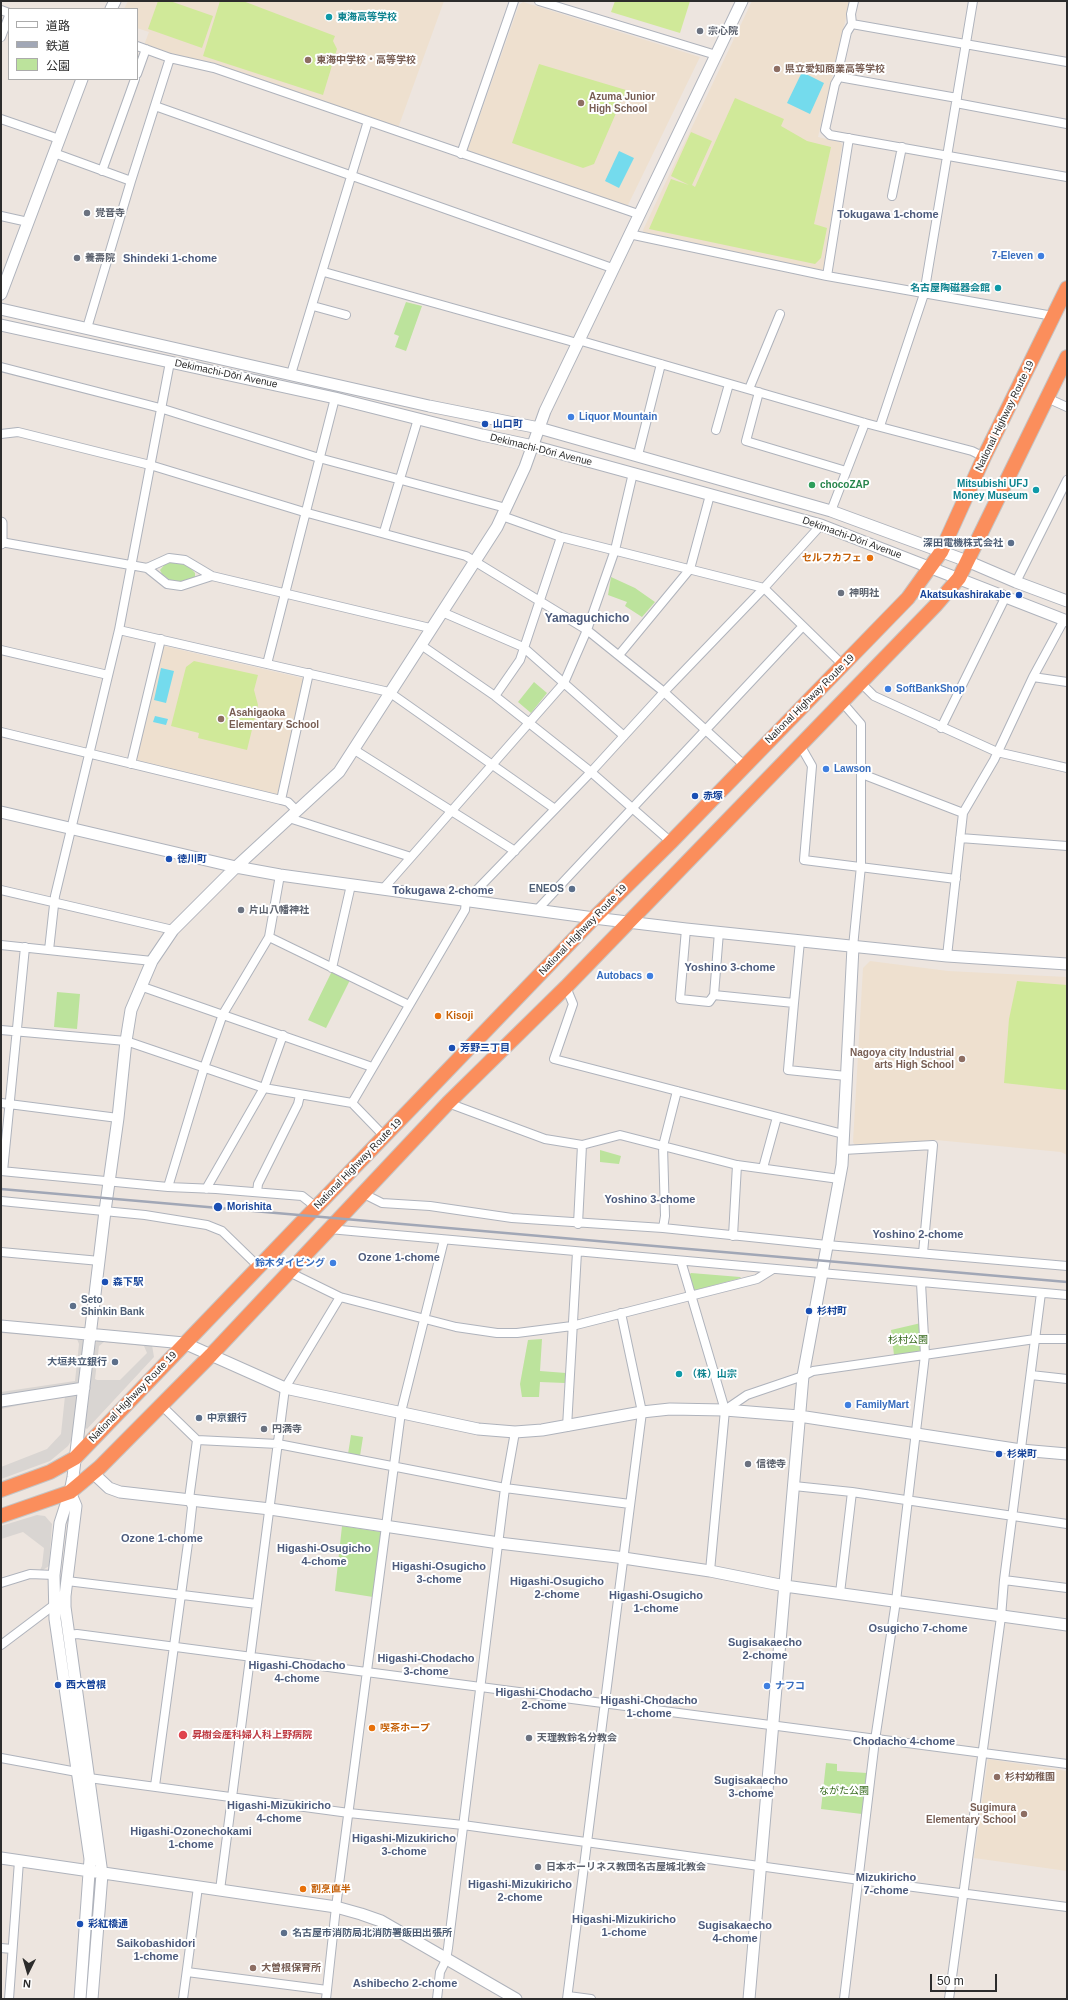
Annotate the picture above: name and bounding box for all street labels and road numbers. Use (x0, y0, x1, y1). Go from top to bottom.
street label: Dekimachi-Dōri Avenue (173, 357, 279, 391)
street label: National Highway Route 19 (973, 359, 1037, 473)
street label: Dekimachi-Dōri Avenue (489, 431, 593, 469)
street label: Dekimachi-Dōri Avenue (801, 514, 903, 562)
street label: National Highway Route 19 (763, 652, 857, 746)
street label: National Highway Route 19 (537, 882, 629, 978)
street label: National Highway Route 19 (312, 1116, 404, 1212)
street label: National Highway Route 19 (87, 1349, 179, 1445)

